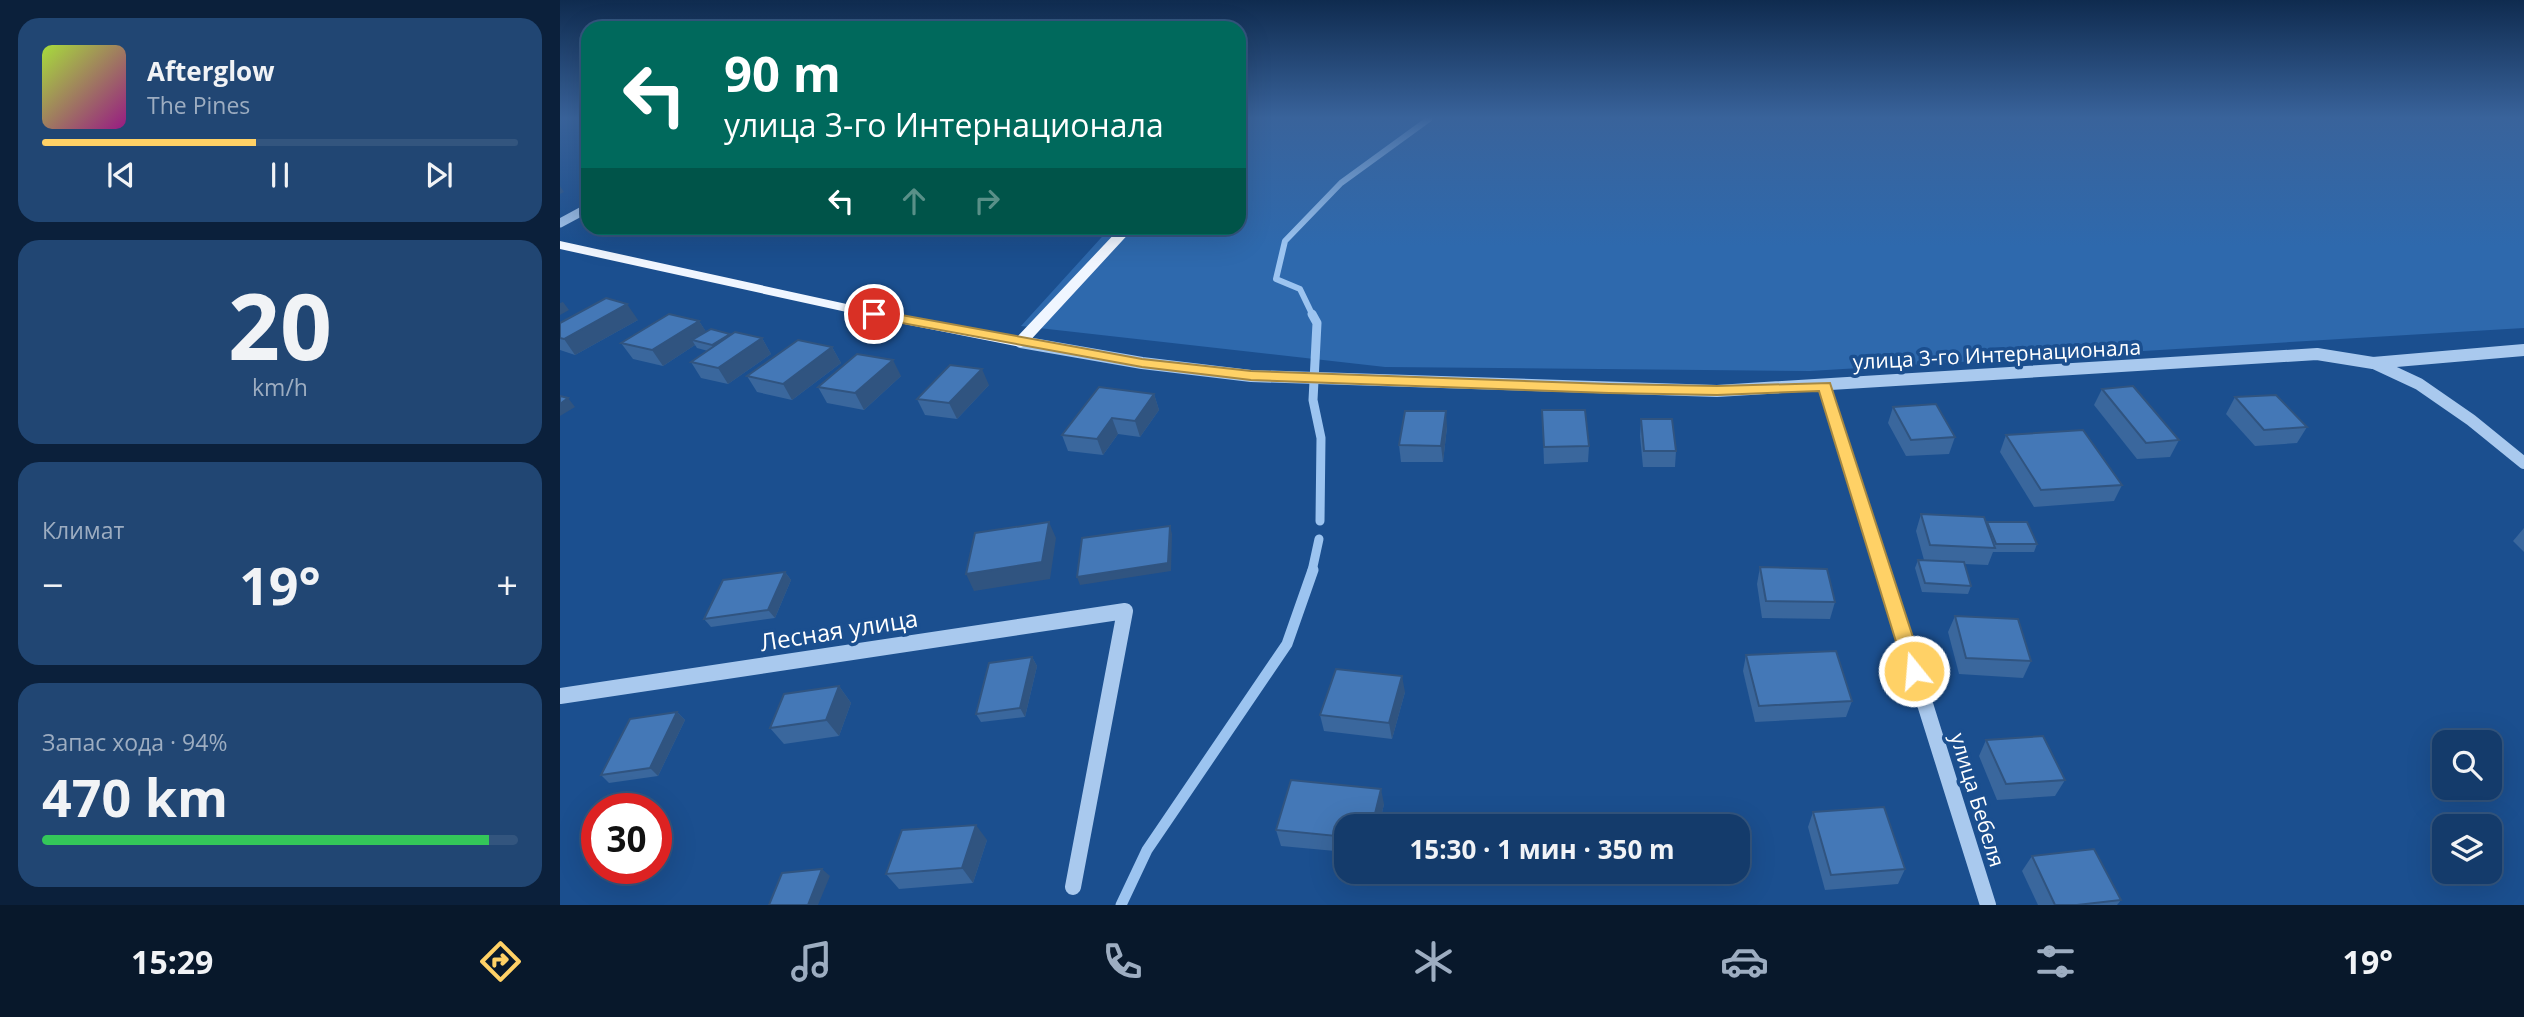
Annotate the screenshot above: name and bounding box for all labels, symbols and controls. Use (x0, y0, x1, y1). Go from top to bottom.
text: 90 m (724, 40, 841, 106)
icon: left (609, 49, 700, 140)
text: Afterglow (147, 53, 274, 89)
text: The Pines (147, 89, 250, 121)
text: улица 3-го Интернационала (724, 103, 1164, 146)
icon: previous (102, 156, 140, 194)
icon: pause (261, 156, 299, 194)
icon: next (420, 156, 458, 194)
icon: left (822, 182, 860, 220)
icon: ahead (895, 182, 933, 220)
icon: right (968, 182, 1006, 220)
text: 20 (228, 263, 332, 387)
pin (844, 284, 904, 344)
icon: arrive (855, 295, 893, 333)
street label: улица 3-го Интернационала (1852, 332, 2142, 376)
text: km/h (252, 371, 308, 403)
text: Климат (42, 514, 124, 546)
text: 19° (239, 549, 321, 620)
text: − (42, 558, 64, 610)
text: + (496, 558, 518, 610)
street label: Лесная улица (758, 601, 920, 658)
position arrow (1877, 634, 1951, 708)
text: Запас хода · 94% (42, 726, 227, 758)
street label: улица Бебеля (1944, 729, 2012, 870)
map controls (2432, 730, 2502, 884)
button: search (2432, 730, 2502, 800)
text: 470 km (42, 761, 228, 832)
speed limit sign: 30 (581, 793, 672, 884)
button: layers (2432, 814, 2502, 884)
text: 15:30 · 1 мин · 350 m (1409, 831, 1675, 867)
icon: directions (476, 937, 525, 986)
icon: music (787, 937, 836, 986)
icon: phone (1098, 937, 1147, 986)
icon: climate (1409, 937, 1458, 986)
icon: car (1720, 937, 1769, 986)
icon: filters (2031, 937, 2080, 986)
text: 15:29 (131, 940, 213, 983)
text: 19° (2343, 940, 2393, 983)

